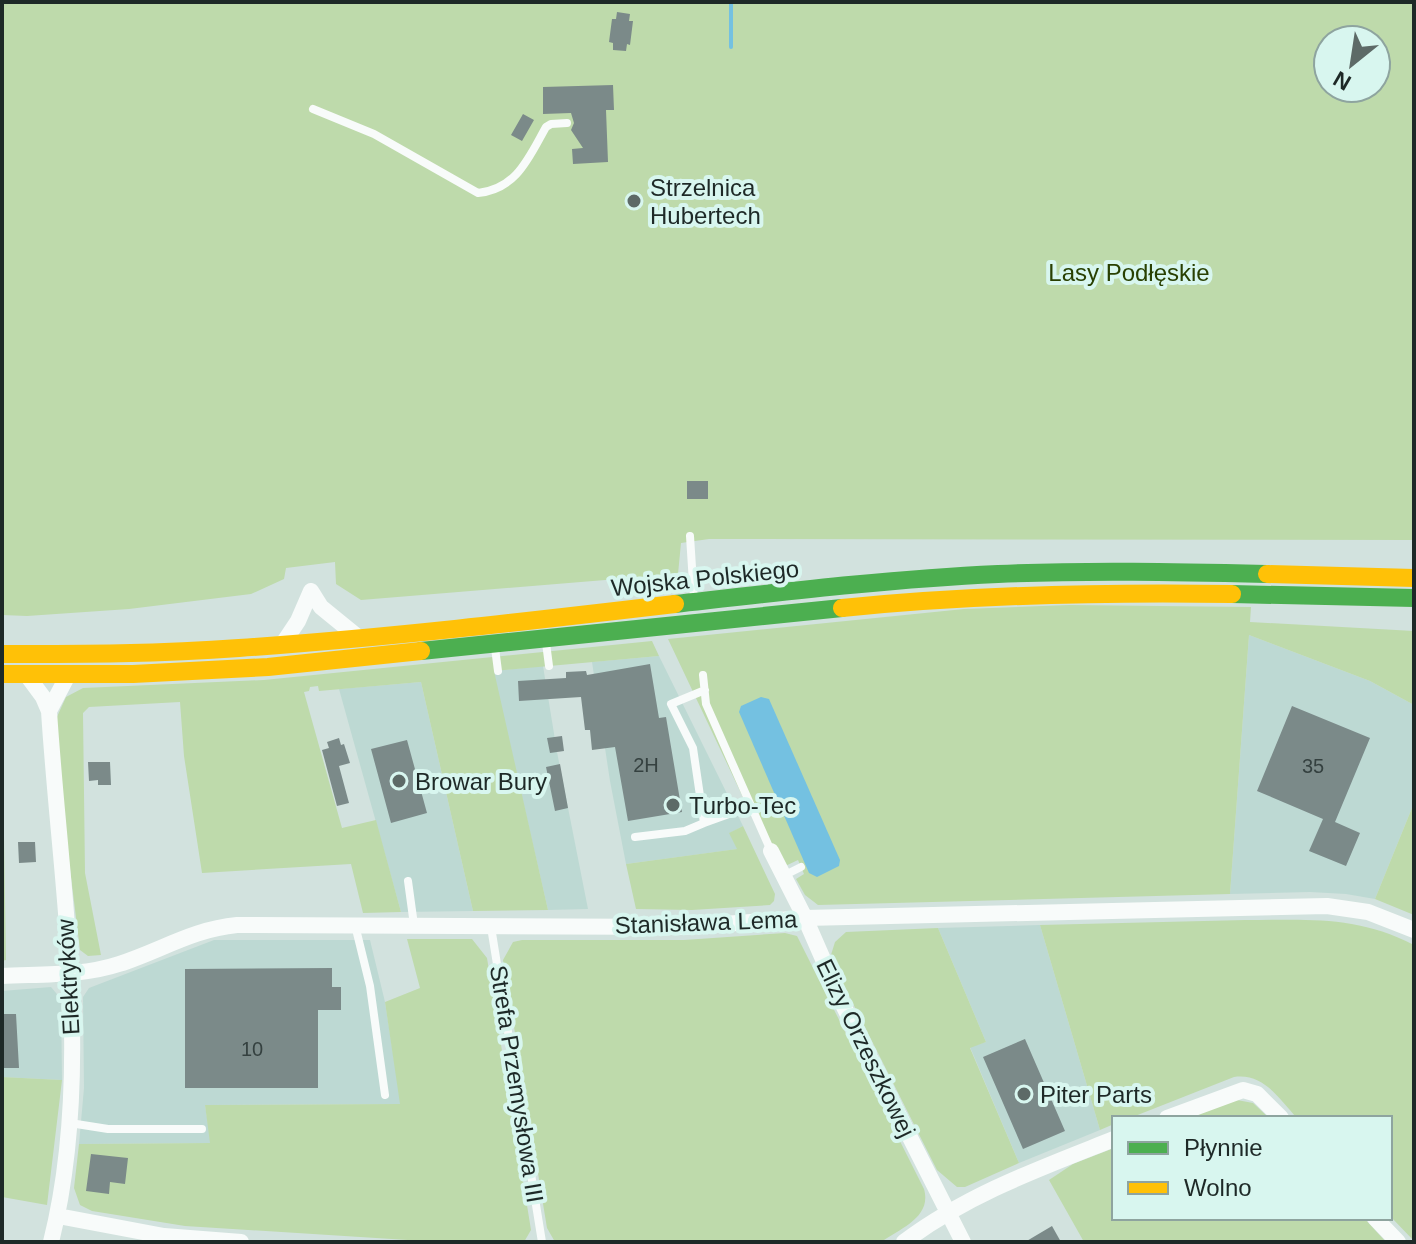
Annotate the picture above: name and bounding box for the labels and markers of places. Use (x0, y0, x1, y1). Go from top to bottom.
place label: Strzelnica Hubertech (650, 174, 761, 229)
marker: Strzelnica Hubertech (625, 192, 643, 210)
place label: Browar Bury (415, 768, 547, 795)
marker: Browar Bury (390, 772, 408, 790)
place label: Turbo-Tec (689, 792, 796, 819)
marker: Turbo-Tec (664, 796, 682, 814)
place label: Piter Parts (1040, 1081, 1152, 1108)
marker: Piter Parts (1015, 1085, 1033, 1103)

